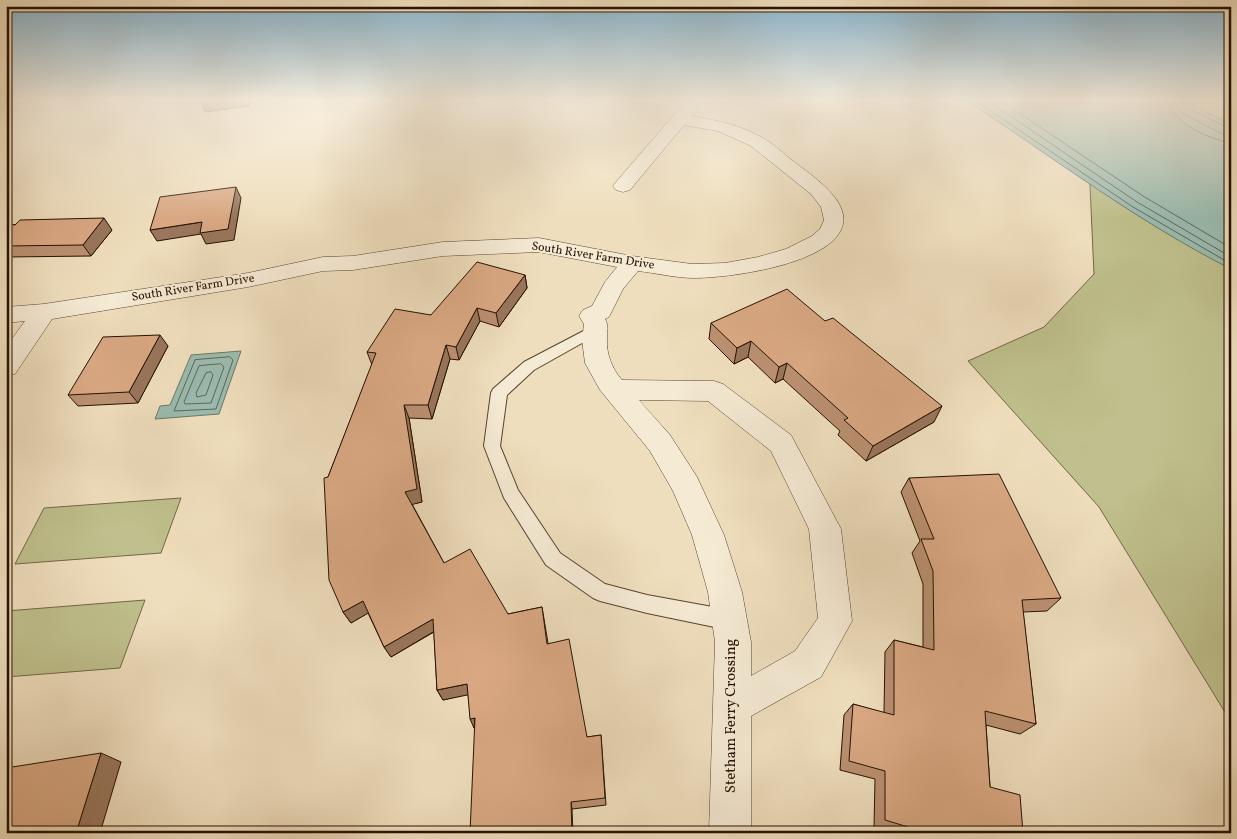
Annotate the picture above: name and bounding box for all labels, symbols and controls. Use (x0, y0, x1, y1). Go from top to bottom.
street label: South River Farm Drive (530, 238, 656, 274)
street label: South River Farm Drive (130, 270, 256, 306)
street label: Stetham Ferry Crossing (721, 638, 742, 793)

